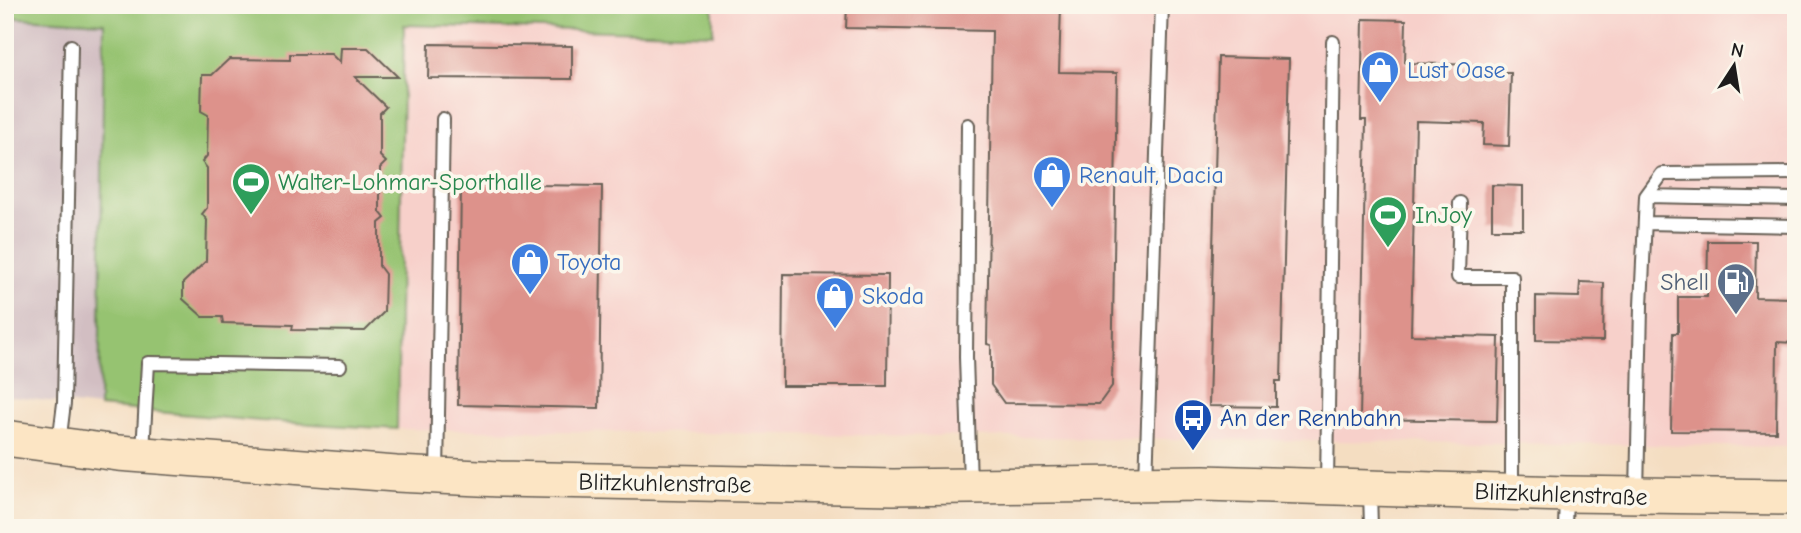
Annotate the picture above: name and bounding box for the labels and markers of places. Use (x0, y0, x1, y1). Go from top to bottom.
shop icon: Lust Oase (1359, 49, 1401, 104)
place label: Lust Oase (1407, 56, 1506, 84)
shop icon: Renault, Dacia (1031, 154, 1073, 209)
sports icon: Walter-Lohmar-Sporthalle (230, 161, 272, 216)
place label: Renault, Dacia (1079, 161, 1224, 189)
place label: Walter-Lohmar-Sporthalle (278, 168, 542, 196)
sports icon: InJoy (1367, 194, 1409, 249)
place label: InJoy (1415, 201, 1472, 229)
shop icon: Toyota (509, 241, 551, 296)
place label: Toyota (557, 248, 621, 276)
fuel station icon: Shell (1715, 261, 1757, 316)
place label: Shell (1660, 268, 1709, 296)
shop icon: Skoda (814, 275, 856, 330)
place label: Skoda (862, 282, 924, 310)
bus stop icon: An der Rennbahn (1172, 397, 1214, 452)
place label: An der Rennbahn (1220, 404, 1401, 432)

